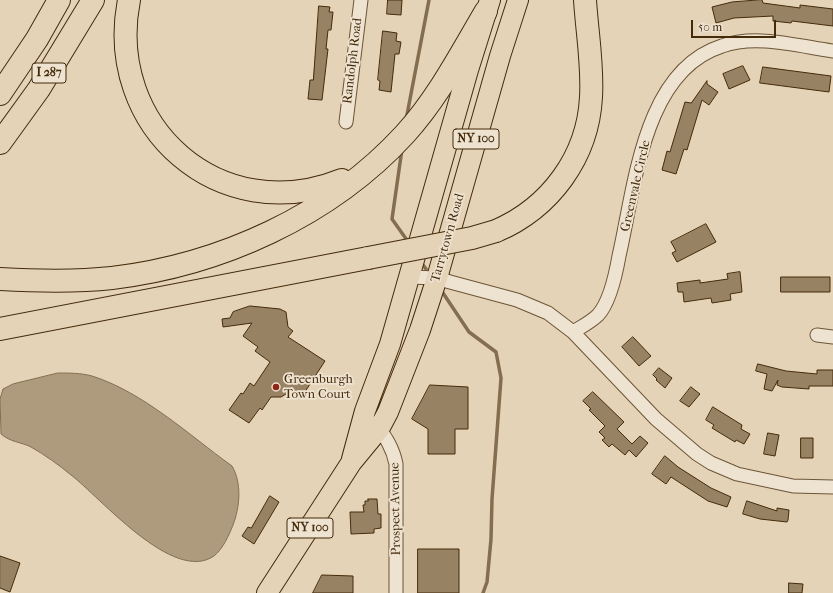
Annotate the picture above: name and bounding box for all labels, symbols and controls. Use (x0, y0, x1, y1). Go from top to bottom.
scale bar (693, 12, 778, 38)
street label: Randolph Road (340, 17, 366, 105)
text: 50 m (698, 20, 722, 34)
road number: I 287 (32, 63, 66, 83)
road number: NY 100 (453, 129, 499, 149)
street label: Greenvale Circle (618, 139, 654, 233)
street label: Tarrytown Road (428, 192, 468, 284)
place label: Greenburgh Town Court (284, 372, 353, 403)
marker: Greenburgh Town Court (271, 382, 281, 392)
street label: Prospect Avenue (387, 462, 405, 556)
road number: NY 100 (287, 518, 333, 538)

